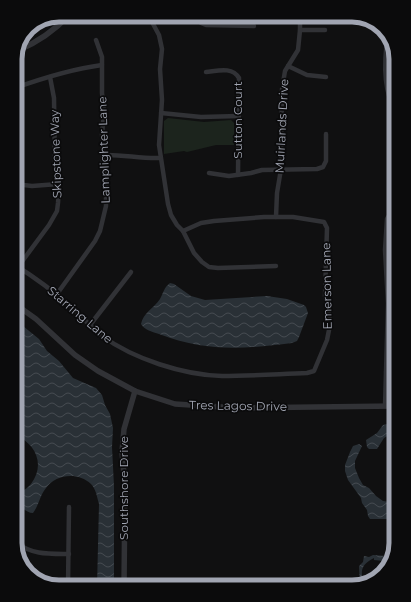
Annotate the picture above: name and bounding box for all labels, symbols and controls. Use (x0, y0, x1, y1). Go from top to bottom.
street label: Muirlands Drive (272, 78, 291, 174)
street label: Sutton Court (230, 81, 245, 159)
street label: Lamplighter Lane (94, 96, 113, 204)
street label: Skipstone Way (46, 109, 65, 198)
street label: Emerson Lane (318, 242, 335, 330)
street label: Starring Lane (45, 283, 116, 346)
street label: Tres Lagos Drive (189, 397, 287, 414)
street label: Southshore Drive (116, 436, 131, 540)

